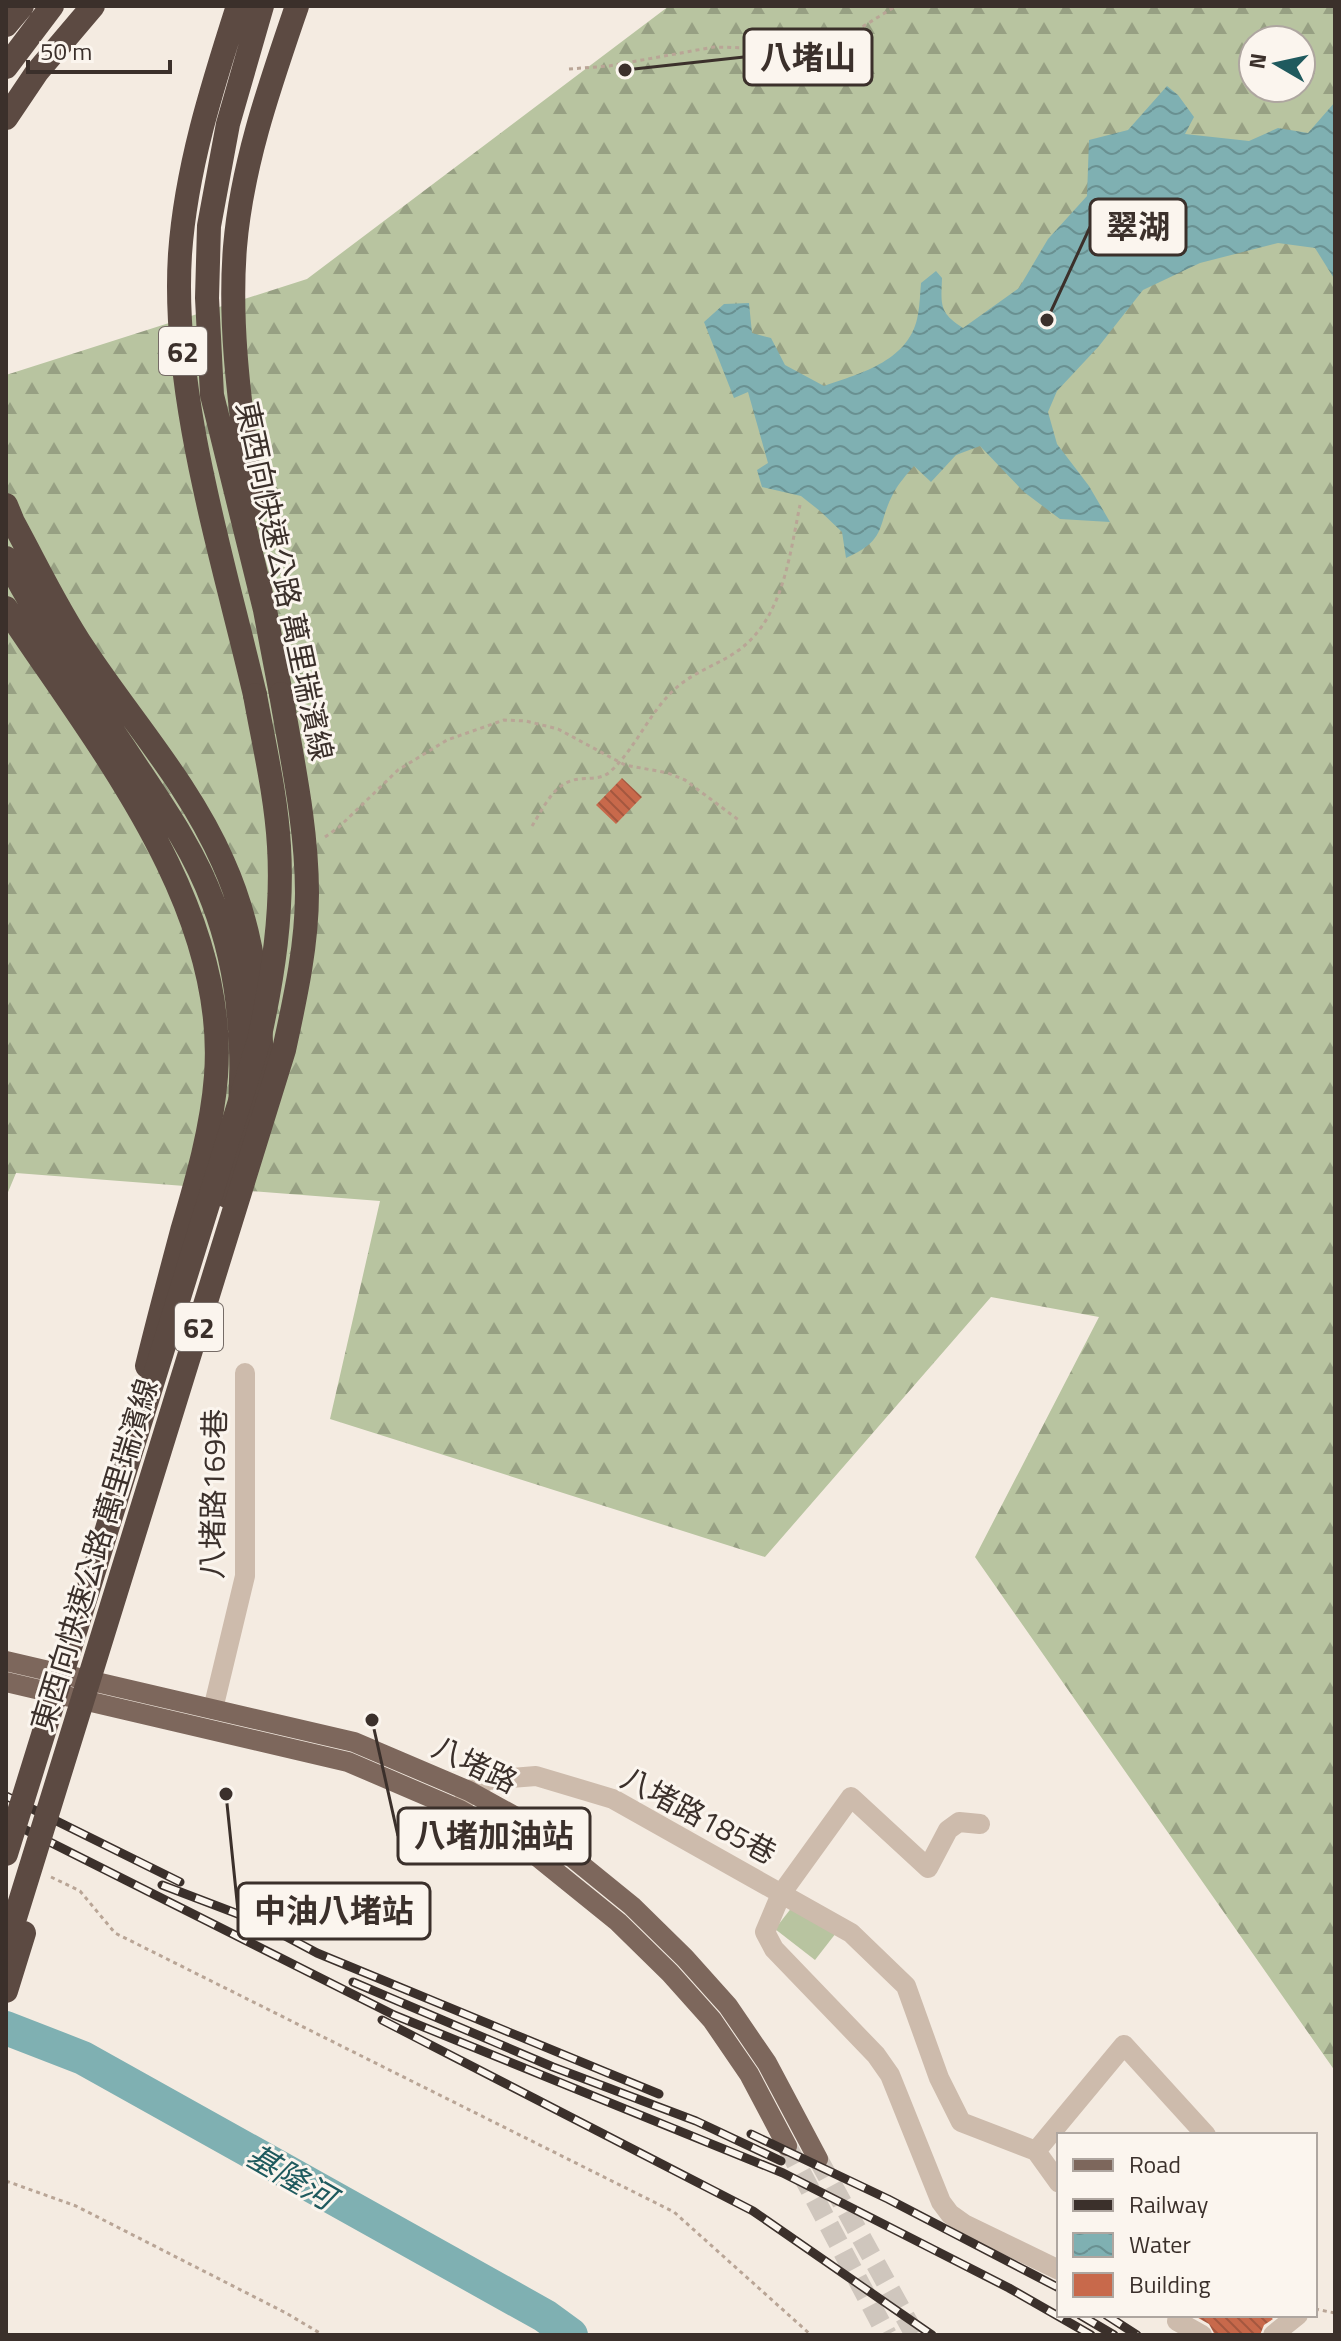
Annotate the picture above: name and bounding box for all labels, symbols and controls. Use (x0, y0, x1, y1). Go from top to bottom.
scale bar (28, 24, 170, 74)
north arrow (1237, 24, 1317, 104)
callout: 八堵山 (744, 29, 872, 85)
text: 50 m (40, 33, 92, 69)
text: 八堵山 (760, 33, 856, 81)
text: N (1239, 51, 1275, 71)
callout: 翠湖 (1090, 199, 1186, 255)
text: 翠湖 (1106, 202, 1170, 250)
road number: 62 (159, 327, 207, 375)
street label: 東西向快速公路 萬里瑞濱線 (224, 397, 346, 765)
road number: 62 (175, 1303, 223, 1351)
street label: 東西向快速公路 萬里瑞濱線 (18, 1373, 170, 1737)
street label: 八堵路169巷 (189, 1408, 237, 1580)
street label: 八堵路 (424, 1724, 526, 1804)
street label: 八堵路185巷 (613, 1755, 785, 1875)
callout: 八堵加油站 (398, 1808, 590, 1864)
text: 八堵加油站 (414, 1811, 574, 1859)
callout: 中油八堵站 (238, 1883, 430, 1939)
text: 中油八堵站 (254, 1886, 414, 1934)
water label: 基隆河 (237, 2131, 350, 2224)
legend (1057, 2133, 1317, 2317)
text: Road (1129, 2146, 1181, 2182)
text: Railway (1129, 2186, 1209, 2222)
text: Water (1129, 2226, 1191, 2262)
text: Building (1129, 2266, 1211, 2302)

